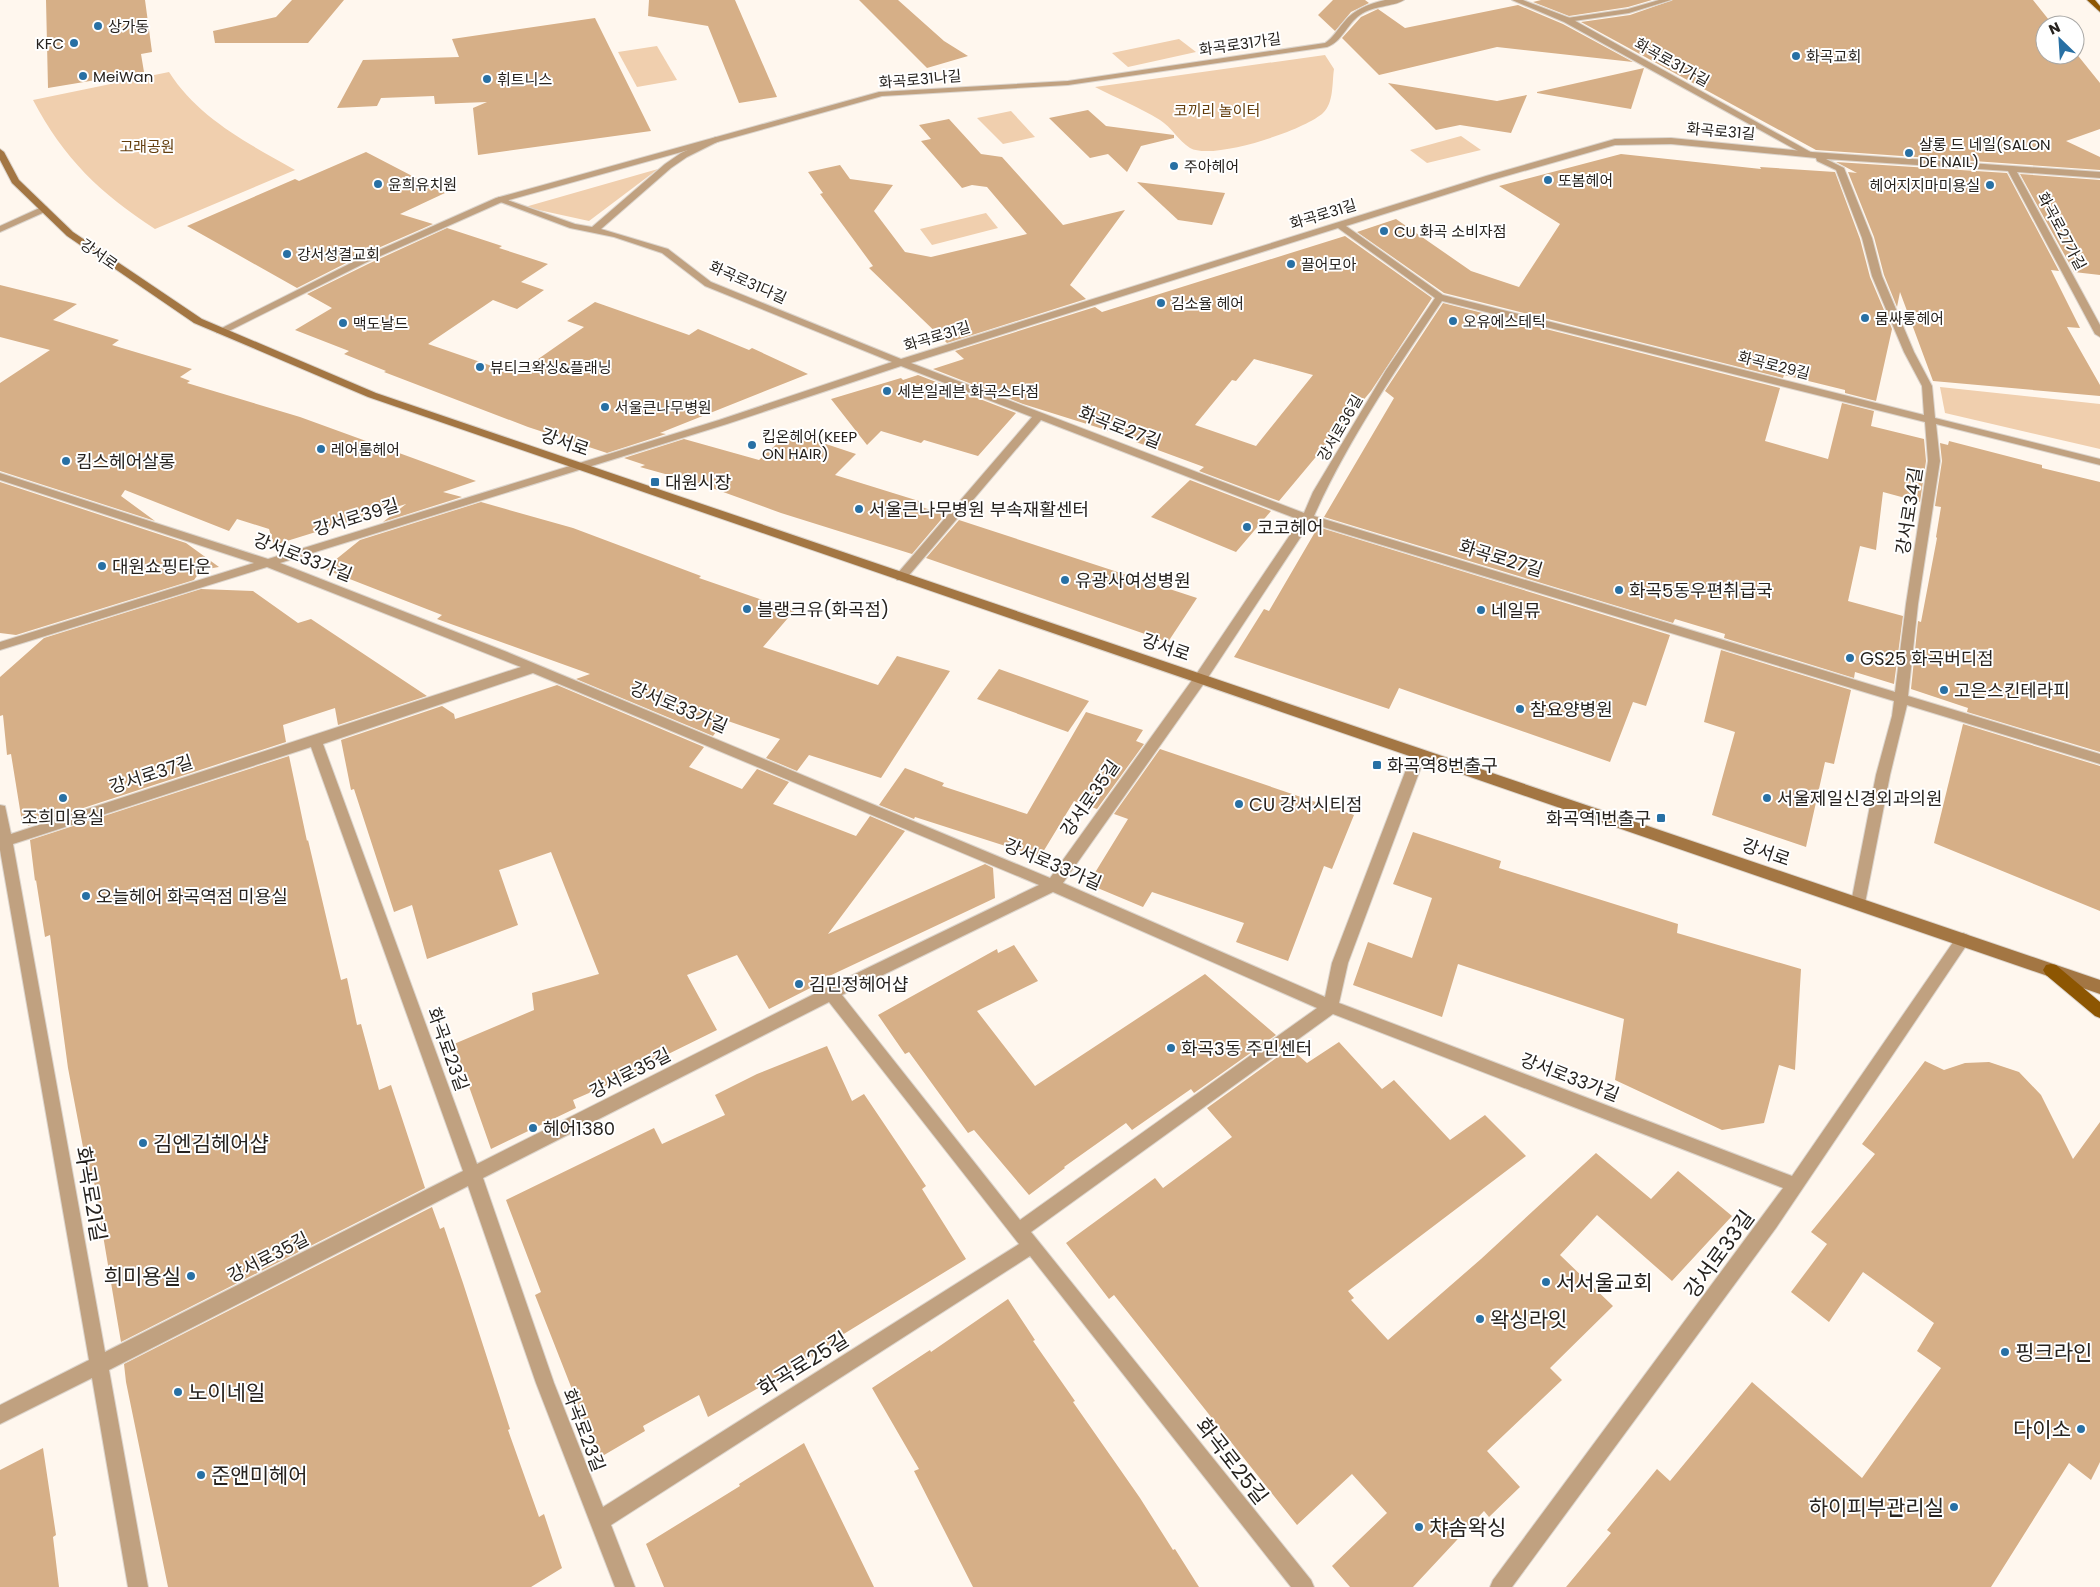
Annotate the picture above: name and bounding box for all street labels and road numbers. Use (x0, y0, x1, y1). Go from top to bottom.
street label: 화곡로31가길 (1198, 28, 1282, 60)
street label: 화곡로31가길 (1631, 33, 1713, 91)
street label: 화곡로31나길 (878, 65, 962, 93)
street label: 화곡로31길 (1686, 118, 1756, 144)
street label: 화곡로27가길 (2033, 188, 2091, 274)
street label: 화곡로31길 (1287, 194, 1359, 234)
street label: 강서로 (76, 234, 122, 274)
street label: 화곡로31다길 (706, 256, 790, 308)
street label: 화곡로31길 (901, 316, 973, 356)
street label: 화곡로29길 (1736, 346, 1812, 384)
street label: 강서로36길 (1313, 391, 1367, 465)
street label: 화곡로27길 (1075, 400, 1165, 454)
street label: 강서로 (537, 422, 593, 462)
street label: 강서로34길 (1890, 466, 1928, 556)
street label: 강서로39길 (310, 492, 402, 542)
street label: 강서로33가길 (250, 527, 356, 587)
street label: 화곡로27길 (1456, 533, 1546, 583)
street label: 강서로 (1138, 627, 1194, 667)
street label: 강서로33가길 (626, 675, 732, 739)
street label: 강서로37길 (106, 749, 196, 799)
street label: 강서로35길 (1054, 755, 1126, 841)
street label: 강서로33가길 (1000, 832, 1106, 896)
street label: 강서로 (1738, 832, 1794, 872)
street label: 화곡로23길 (421, 1004, 475, 1094)
street label: 강서로35길 (585, 1042, 675, 1104)
street label: 강서로33가길 (1517, 1047, 1623, 1107)
street label: 화곡로21길 (68, 1144, 114, 1244)
street label: 강서로33길 (1677, 1204, 1761, 1304)
street label: 강서로35길 (223, 1226, 313, 1288)
street label: 화곡로25길 (752, 1325, 854, 1403)
street label: 화곡로23길 (557, 1385, 611, 1475)
street label: 화곡로25길 (1189, 1412, 1275, 1510)

